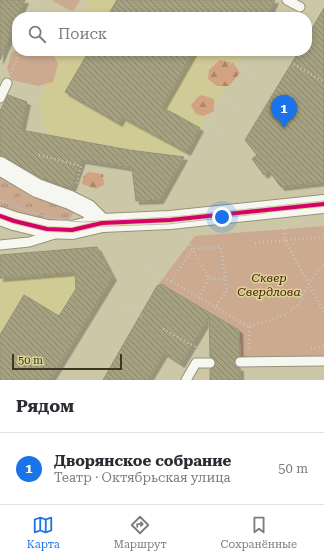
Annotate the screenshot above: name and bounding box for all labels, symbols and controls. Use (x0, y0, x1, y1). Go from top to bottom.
search box (12, 12, 312, 56)
icon: search (26, 23, 48, 45)
text: Поиск (58, 25, 107, 43)
pin: 1 (271, 95, 297, 128)
your location (212, 207, 232, 227)
park label: Сквер Свердлова (237, 271, 301, 299)
scale bar (12, 352, 122, 371)
text: 50 m (18, 354, 43, 367)
text: Рядом (16, 396, 74, 416)
text: Дворянское собрание (54, 452, 231, 470)
text: 1 (25, 461, 33, 476)
text: 50 m (278, 461, 308, 476)
text: Театр · Октябрьская улица (54, 470, 231, 485)
tab: Карта (27, 514, 60, 551)
tab: Маршрут (114, 514, 167, 551)
tab: Сохранённые (221, 514, 297, 551)

